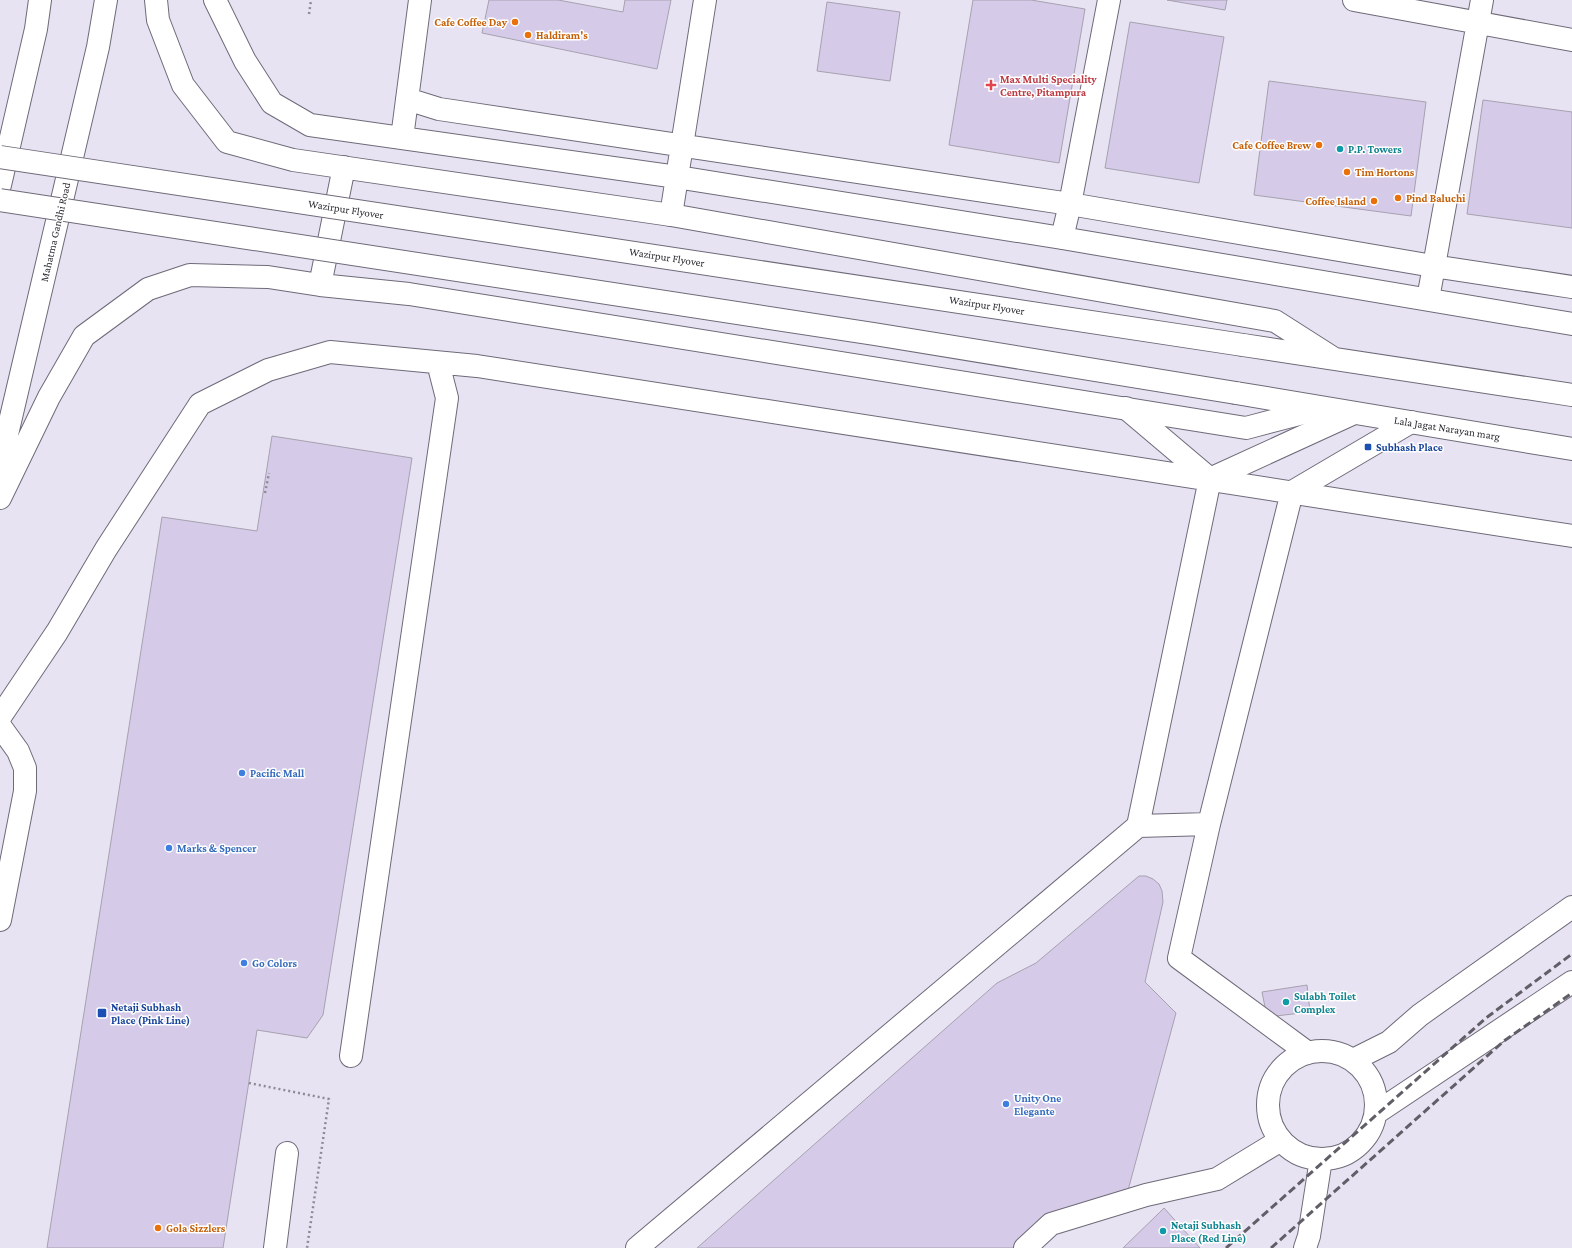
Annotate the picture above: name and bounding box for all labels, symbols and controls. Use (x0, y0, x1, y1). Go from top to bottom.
place label: Cafe Coffee Day (434, 16, 508, 28)
marker: Cafe Coffee Day (510, 17, 520, 27)
place label: Haldiram's (536, 29, 588, 41)
marker: Haldiram's (523, 30, 533, 40)
place label: Max Multi Speciality Centre, Pitampura (1000, 73, 1097, 99)
marker: Max Multi Speciality Centre, Pitampura (985, 79, 997, 91)
place label: Cafe Coffee Brew (1232, 139, 1311, 151)
marker: Cafe Coffee Brew (1314, 140, 1324, 150)
place label: P.P. Towers (1348, 143, 1402, 155)
marker: P.P. Towers (1335, 144, 1345, 154)
place label: Tim Hortons (1355, 166, 1415, 178)
marker: Tim Hortons (1342, 167, 1352, 177)
street label: Mahatma Gandhi Road (38, 181, 72, 283)
place label: Pind Baluchi (1406, 192, 1466, 204)
marker: Pind Baluchi (1393, 193, 1403, 203)
place label: Coffee Island (1305, 195, 1366, 207)
marker: Coffee Island (1369, 196, 1379, 206)
street label: Wazirpur Flyover (307, 197, 385, 222)
street label: Wazirpur Flyover (628, 245, 706, 270)
street label: Wazirpur Flyover (948, 293, 1026, 318)
street label: Lala Jagat Narayan marg (1393, 414, 1501, 443)
place label: Subhash Place (1376, 441, 1443, 453)
marker: Subhash Place (1363, 442, 1373, 452)
place label: Pacific Mall (250, 767, 305, 779)
marker: Pacific Mall (237, 768, 247, 778)
place label: Marks & Spencer (177, 842, 257, 854)
marker: Marks & Spencer (164, 843, 174, 853)
place label: Go Colors (252, 957, 297, 969)
marker: Go Colors (239, 958, 249, 968)
place label: Sulabh Toilet Complex (1294, 990, 1356, 1015)
marker: Sulabh Toilet Complex (1281, 997, 1291, 1007)
place label: Netaji Subhash Place (Pink Line) (111, 1001, 190, 1027)
marker: Netaji Subhash Place (Pink Line) (96, 1007, 108, 1019)
place label: Unity One Elegante (1014, 1092, 1061, 1117)
marker: Unity One Elegante (1001, 1099, 1011, 1109)
place label: Netaji Subhash Place (Red Line) (1171, 1219, 1246, 1245)
place label: Gola Sizzlers (166, 1222, 226, 1234)
marker: Gola Sizzlers (153, 1223, 163, 1233)
marker: Netaji Subhash Place (Red Line) (1158, 1226, 1168, 1236)

